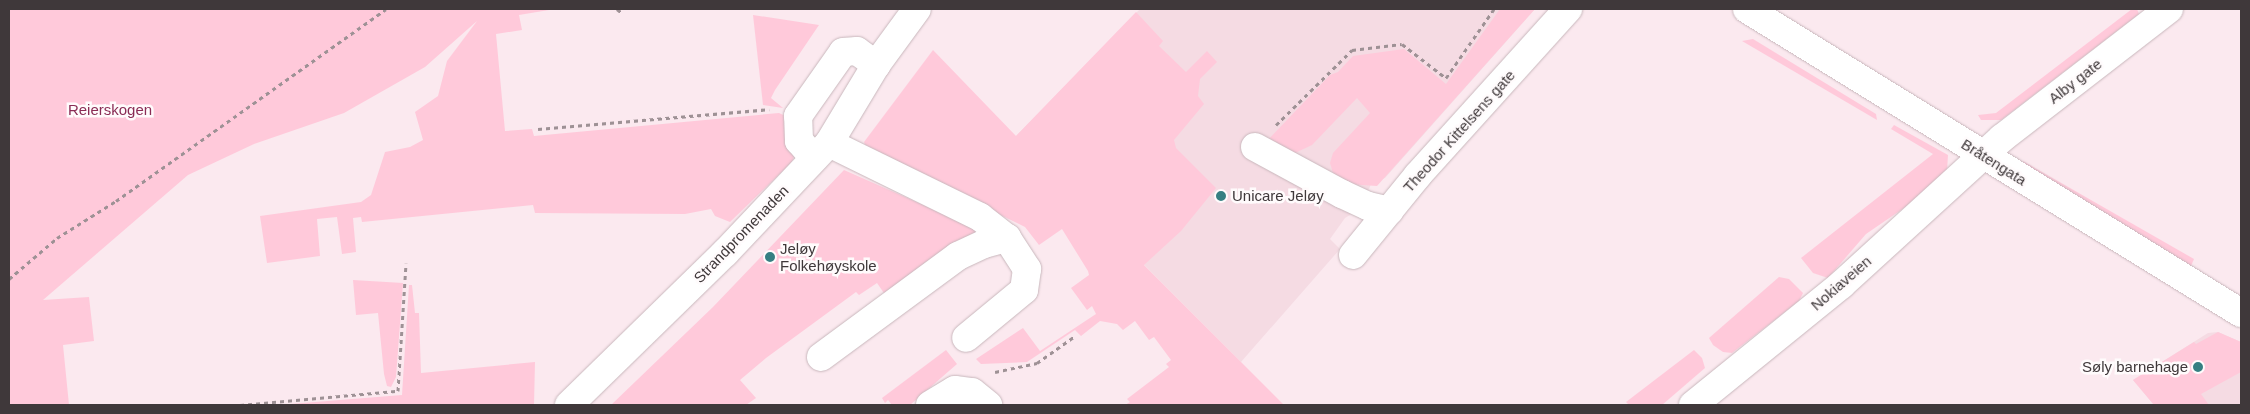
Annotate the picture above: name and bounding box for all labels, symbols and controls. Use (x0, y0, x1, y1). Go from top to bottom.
street label: Alby gate (2045, 55, 2105, 107)
street label: Theodor Kittelsens gate (1399, 66, 1519, 196)
park label: Reierskogen (68, 101, 152, 119)
street label: Bråtengata (1958, 135, 2030, 189)
street label: Strandpromenaden (690, 182, 792, 286)
place label: Unicare Jeløy (1232, 187, 1324, 205)
marker: Unicare Jeløy (1214, 189, 1228, 203)
place label: Jeløy Folkehøyskole (780, 239, 877, 274)
marker: Jeløy Folkehøyskole (764, 251, 776, 263)
street label: Nokiaveien (1807, 252, 1875, 314)
place label: Søly barnehage (2082, 358, 2188, 376)
marker: Søly barnehage (2192, 361, 2204, 373)

